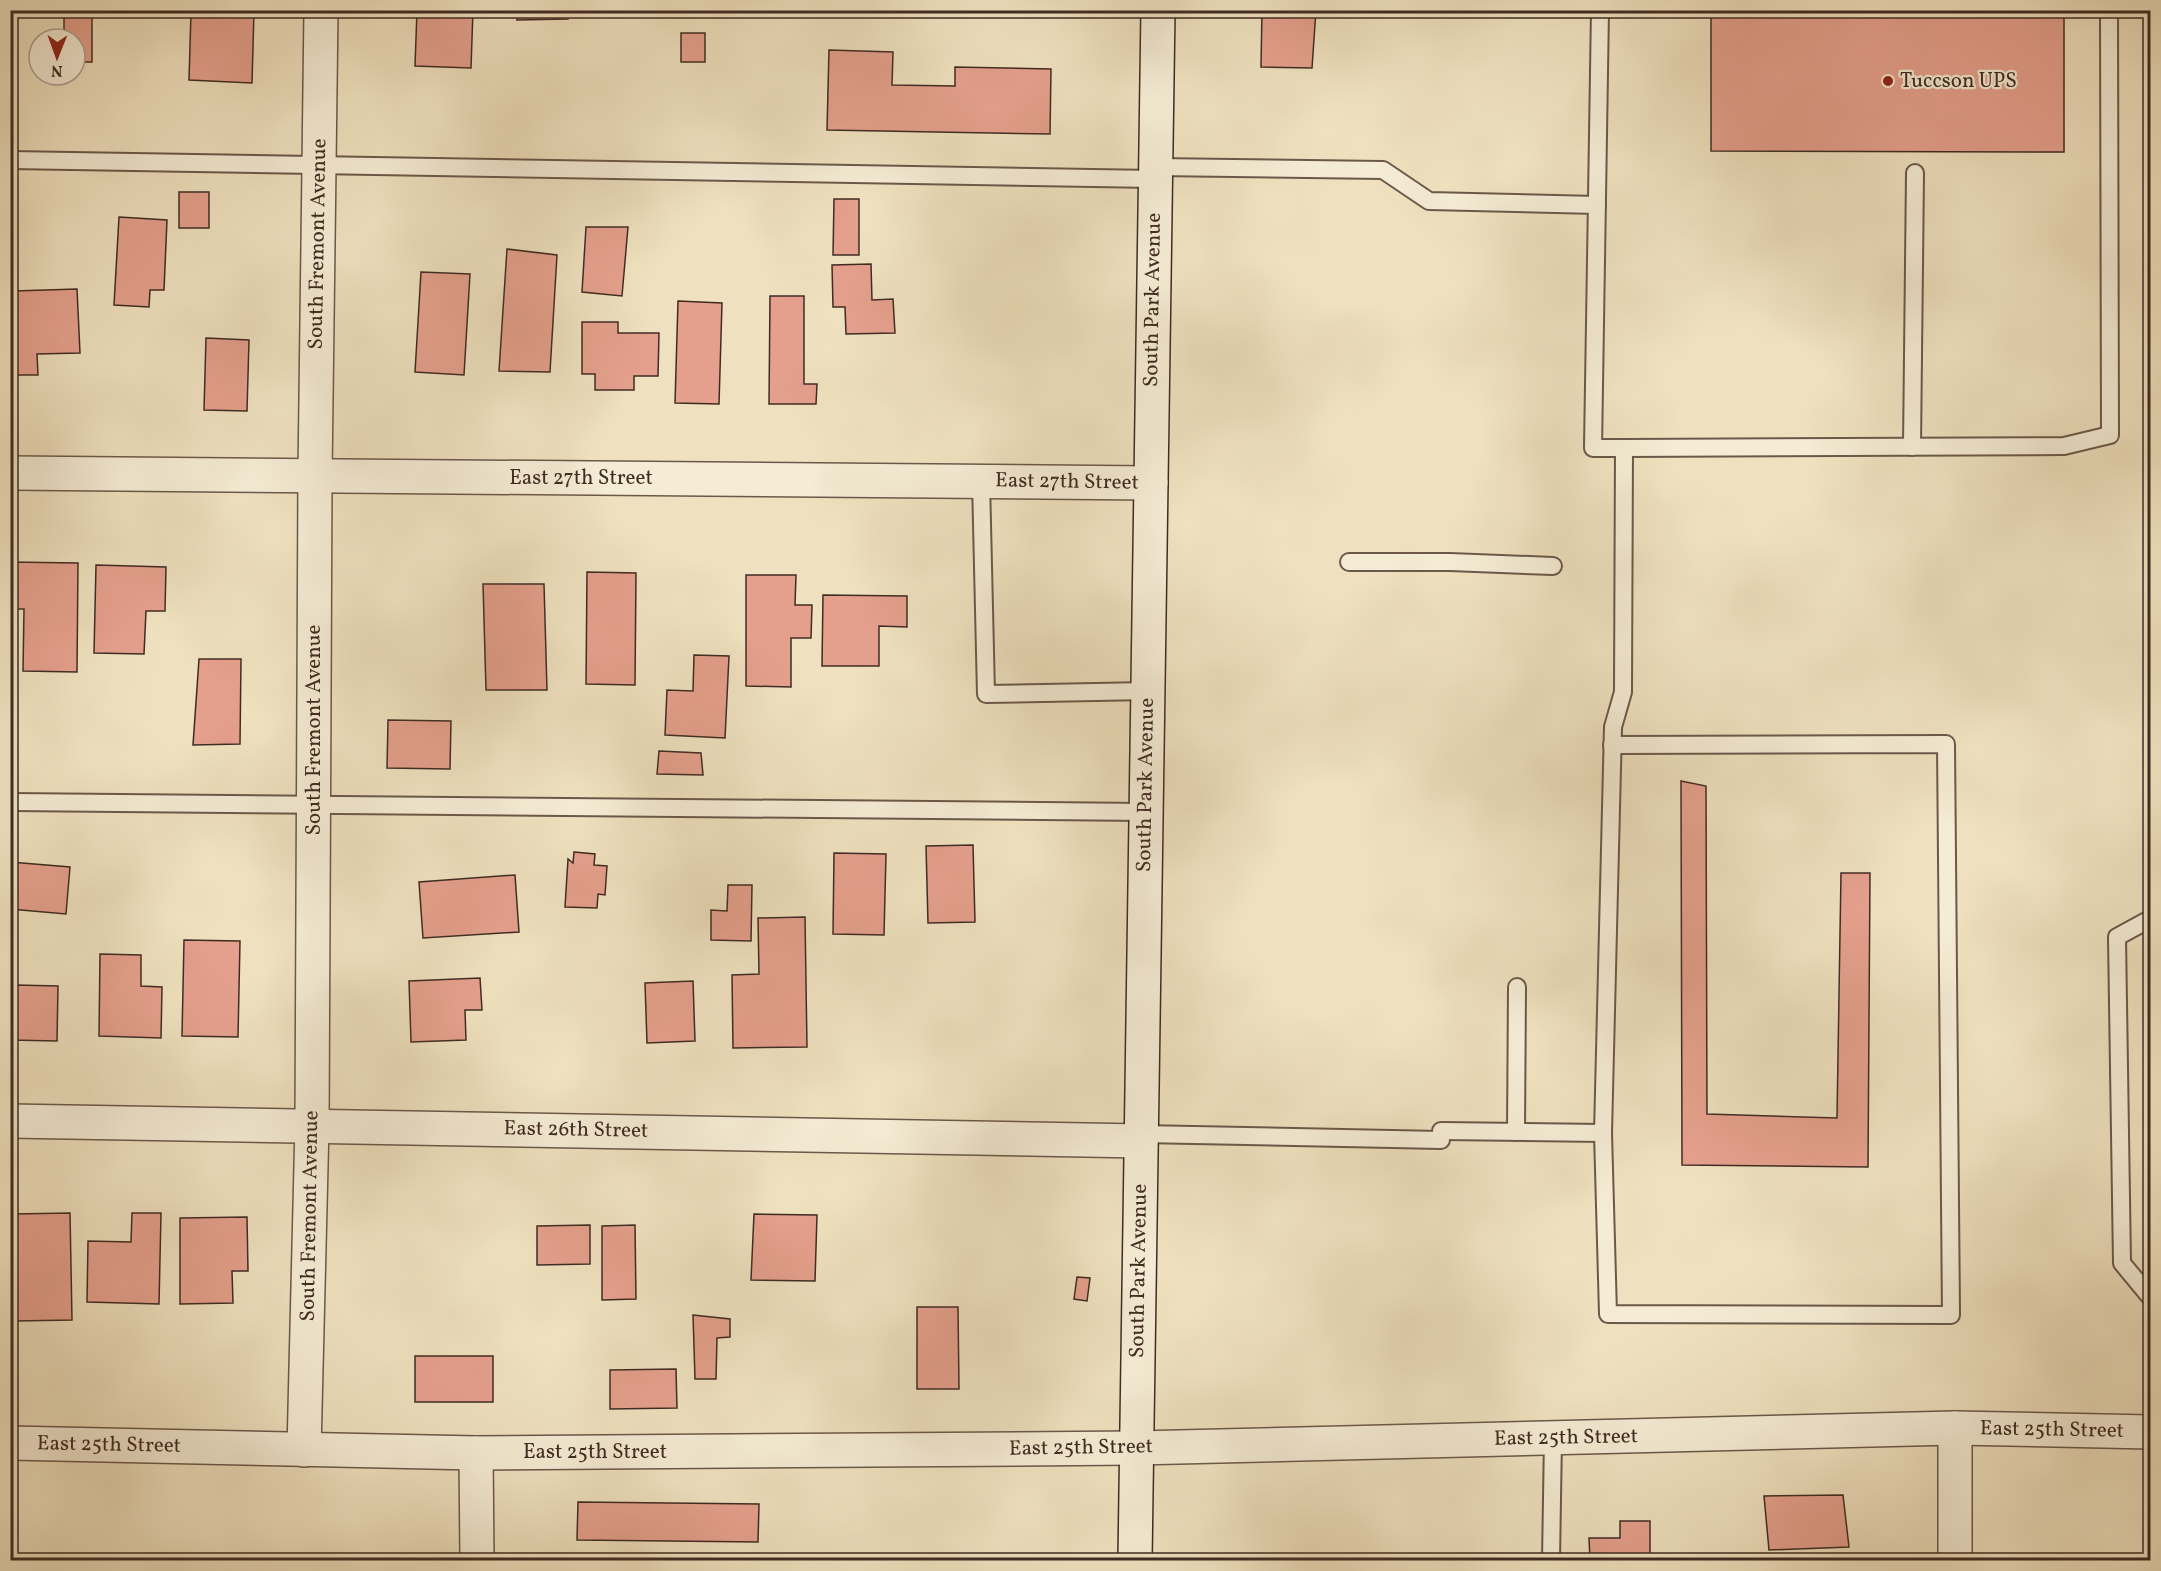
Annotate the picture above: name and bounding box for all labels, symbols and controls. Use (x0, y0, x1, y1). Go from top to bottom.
north arrow (27, 27, 87, 87)
text: N (50, 59, 63, 81)
place label: Tuccson UPS (1900, 67, 2017, 96)
marker: Tuccson UPS (1881, 74, 1895, 88)
street label: South Fremont Avenue (302, 138, 334, 350)
street label: South Park Avenue (1137, 212, 1169, 387)
street label: East 27th Street (509, 464, 653, 493)
street label: East 27th Street (995, 466, 1139, 498)
street label: South Fremont Avenue (300, 624, 329, 836)
street label: South Park Avenue (1130, 697, 1162, 872)
street label: South Fremont Avenue (294, 1110, 326, 1322)
street label: East 26th Street (503, 1114, 649, 1146)
street label: South Park Avenue (1123, 1183, 1155, 1358)
street label: East 25th Street (1980, 1414, 2124, 1446)
street label: East 25th Street (1494, 1422, 1638, 1454)
street label: East 25th Street (37, 1429, 181, 1461)
street label: East 25th Street (1009, 1432, 1153, 1464)
street label: East 25th Street (523, 1438, 667, 1467)

